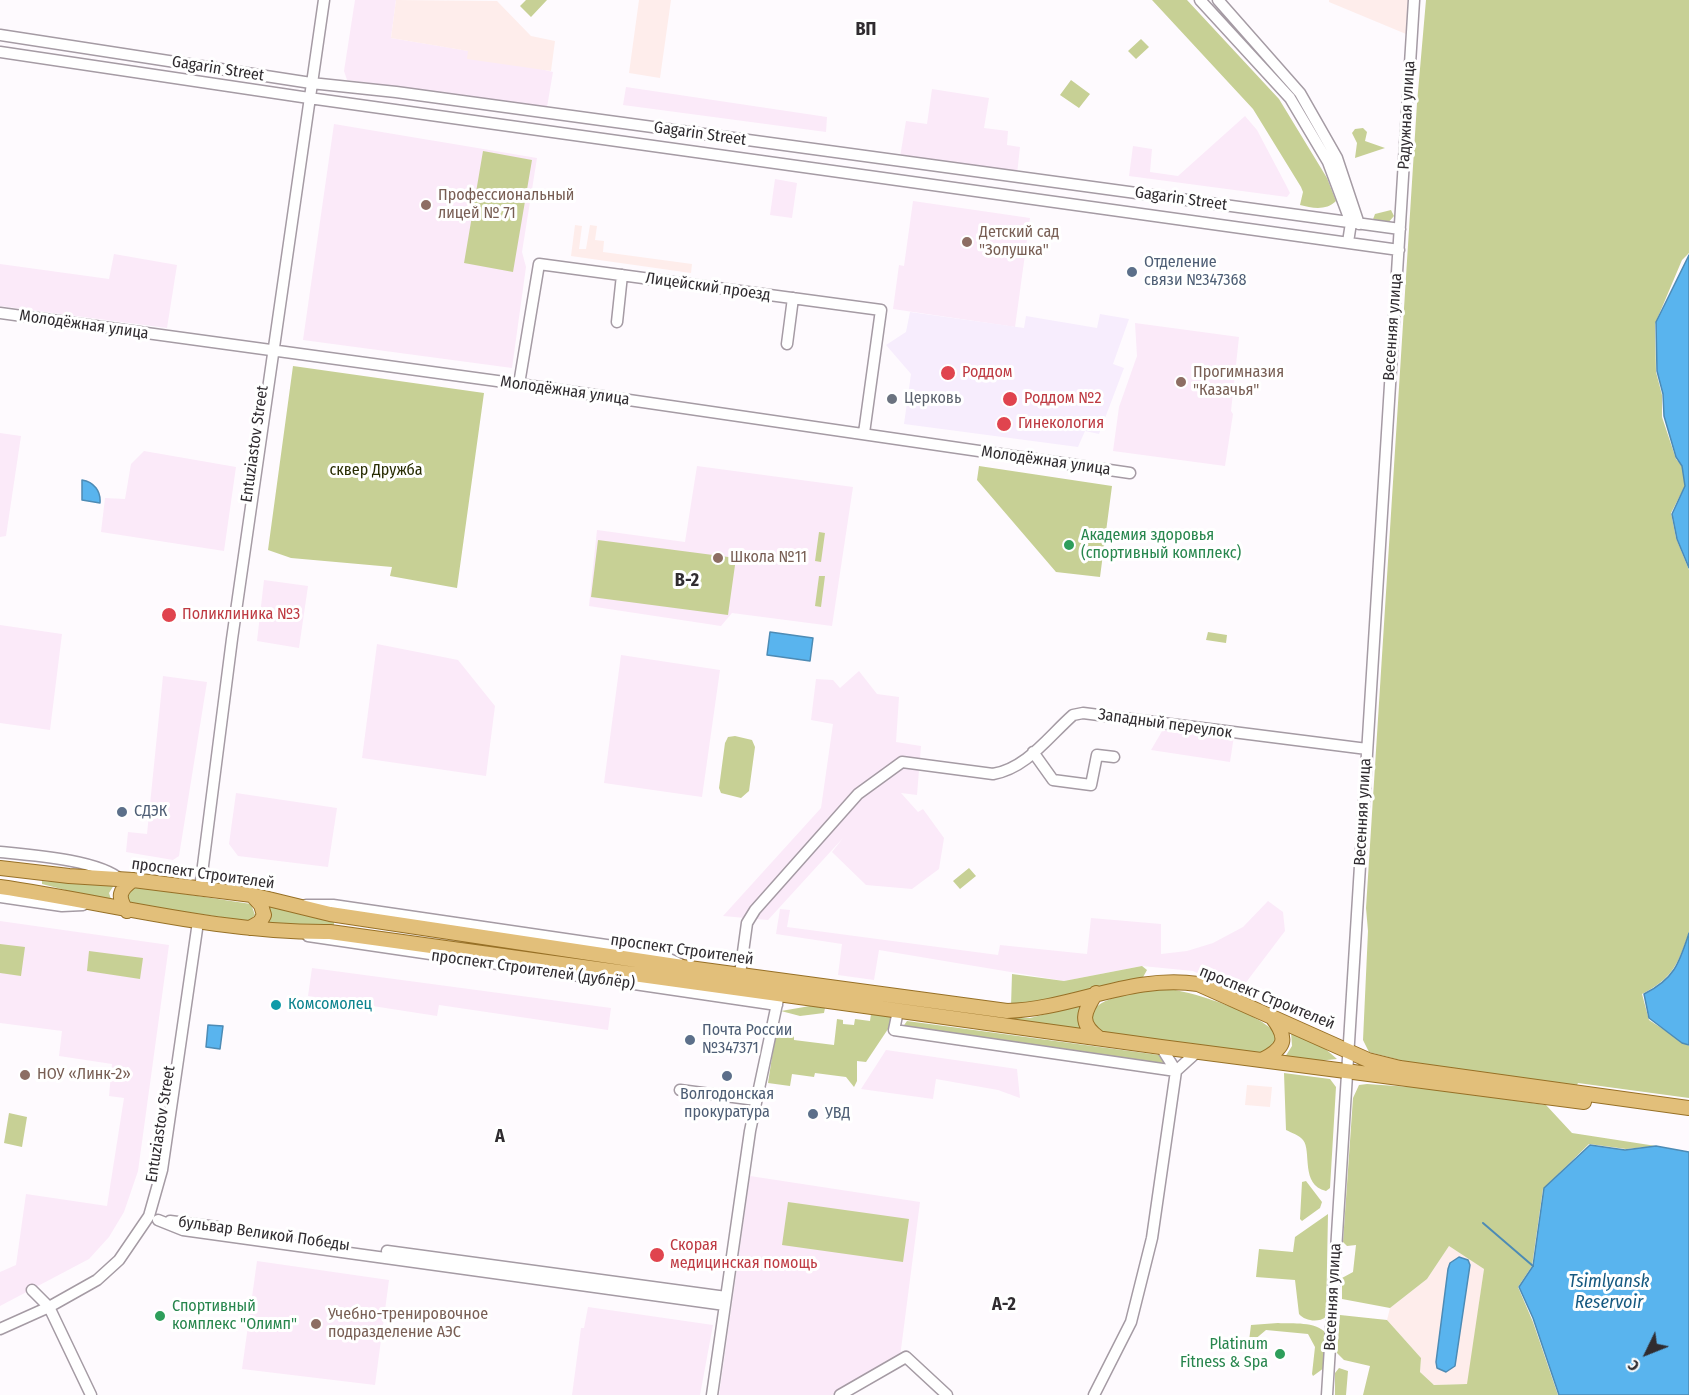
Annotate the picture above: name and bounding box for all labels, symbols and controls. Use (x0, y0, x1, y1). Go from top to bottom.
district label: ВП (856, 19, 876, 41)
street label: Gagarin Street (171, 52, 265, 86)
street label: Радужная улица (1395, 60, 1419, 170)
street label: Gagarin Street (653, 118, 747, 150)
street label: Gagarin Street (1134, 183, 1228, 215)
place label: Профессиональный лицей № 71 (438, 186, 574, 224)
marker: Профессиональный лицей № 71 (419, 198, 433, 212)
place label: Детский сад "Золушка" (979, 223, 1059, 261)
marker: Детский сад "Золушка" (960, 235, 974, 249)
place label: Отделение связи №347368 (1144, 253, 1246, 291)
marker: Отделение связи №347368 (1125, 265, 1139, 279)
street label: Лицейский проезд (644, 269, 772, 305)
street label: Весенняя улица (1380, 273, 1406, 381)
street label: Молодёжная улица (18, 306, 150, 344)
place label: Роддом (962, 363, 1013, 383)
place label: Прогимназия "Казачья" (1193, 363, 1284, 401)
marker: Роддом (939, 364, 957, 382)
street label: Молодёжная улица (499, 372, 631, 410)
marker: Прогимназия "Казачья" (1174, 375, 1188, 389)
street label: Entuziastov Street (237, 384, 273, 504)
place label: Церковь (904, 389, 961, 409)
place label: Роддом №2 (1024, 389, 1101, 409)
marker: Роддом №2 (1001, 390, 1019, 408)
marker: Церковь (885, 392, 899, 406)
place label: Гинекология (1018, 414, 1104, 434)
marker: Гинекология (995, 415, 1013, 433)
street label: Молодёжная улица (980, 442, 1112, 480)
park label: сквер Дружба (329, 461, 423, 481)
place label: Академия здоровья (спортивный комплекс) (1081, 526, 1241, 564)
marker: Академия здоровья (спортивный комплекс) (1062, 538, 1076, 552)
place label: Школа №11 (730, 548, 807, 568)
marker: Школа №11 (711, 551, 725, 565)
district label: В-2 (675, 570, 699, 592)
place label: Поликлиника №3 (182, 605, 300, 625)
marker: Поликлиника №3 (160, 606, 178, 624)
street label: Западный переулок (1097, 705, 1233, 743)
street label: Весенняя улица (1351, 758, 1375, 866)
place label: СДЭК (134, 802, 167, 822)
marker: СДЭК (115, 805, 129, 819)
street label: проспект Строителей (130, 854, 276, 894)
street label: проспект Строителей (609, 930, 755, 970)
street label: проспект Строителей (дублёр) (430, 946, 636, 994)
street label: проспект Строителей (1197, 962, 1337, 1034)
place label: Комсомолец (288, 995, 372, 1015)
marker: Комсомолец (269, 998, 283, 1012)
place label: Почта России №347371 (702, 1021, 792, 1059)
marker: Почта России №347371 (683, 1033, 697, 1047)
street label: Entuziastov Street (142, 1064, 180, 1184)
place label: НОУ «Линк-2» (37, 1065, 131, 1085)
marker: НОУ «Линк-2» (18, 1068, 32, 1082)
marker: Волгодонская прокуратура (720, 1069, 734, 1083)
place label: Волгодонская прокуратура (680, 1085, 774, 1123)
place label: УВД (825, 1104, 850, 1124)
marker: УВД (806, 1107, 820, 1121)
district label: А (495, 1126, 505, 1148)
street label: бульвар Великой Победы (177, 1212, 351, 1256)
place label: Скорая медицинская помощь (670, 1236, 817, 1274)
street label: Весенняя улица (1321, 1243, 1345, 1351)
marker: Скорая медицинская помощь (648, 1246, 666, 1264)
water label: Tsimlyansk Reservoir (1568, 1271, 1650, 1314)
district label: А-2 (992, 1294, 1016, 1316)
place label: Спортивный комплекс "Олимп" (172, 1297, 297, 1335)
place label: Учебно-тренировочное подразделение АЭС (328, 1305, 488, 1343)
marker: Спортивный комплекс "Олимп" (153, 1309, 167, 1323)
marker: Учебно-тренировочное подразделение АЭС (309, 1317, 323, 1331)
north arrow (1617, 1323, 1677, 1383)
place label: Platinum Fitness & Spa (1180, 1335, 1268, 1373)
marker: Platinum Fitness & Spa (1273, 1347, 1287, 1361)
text: С (1624, 1356, 1643, 1375)

